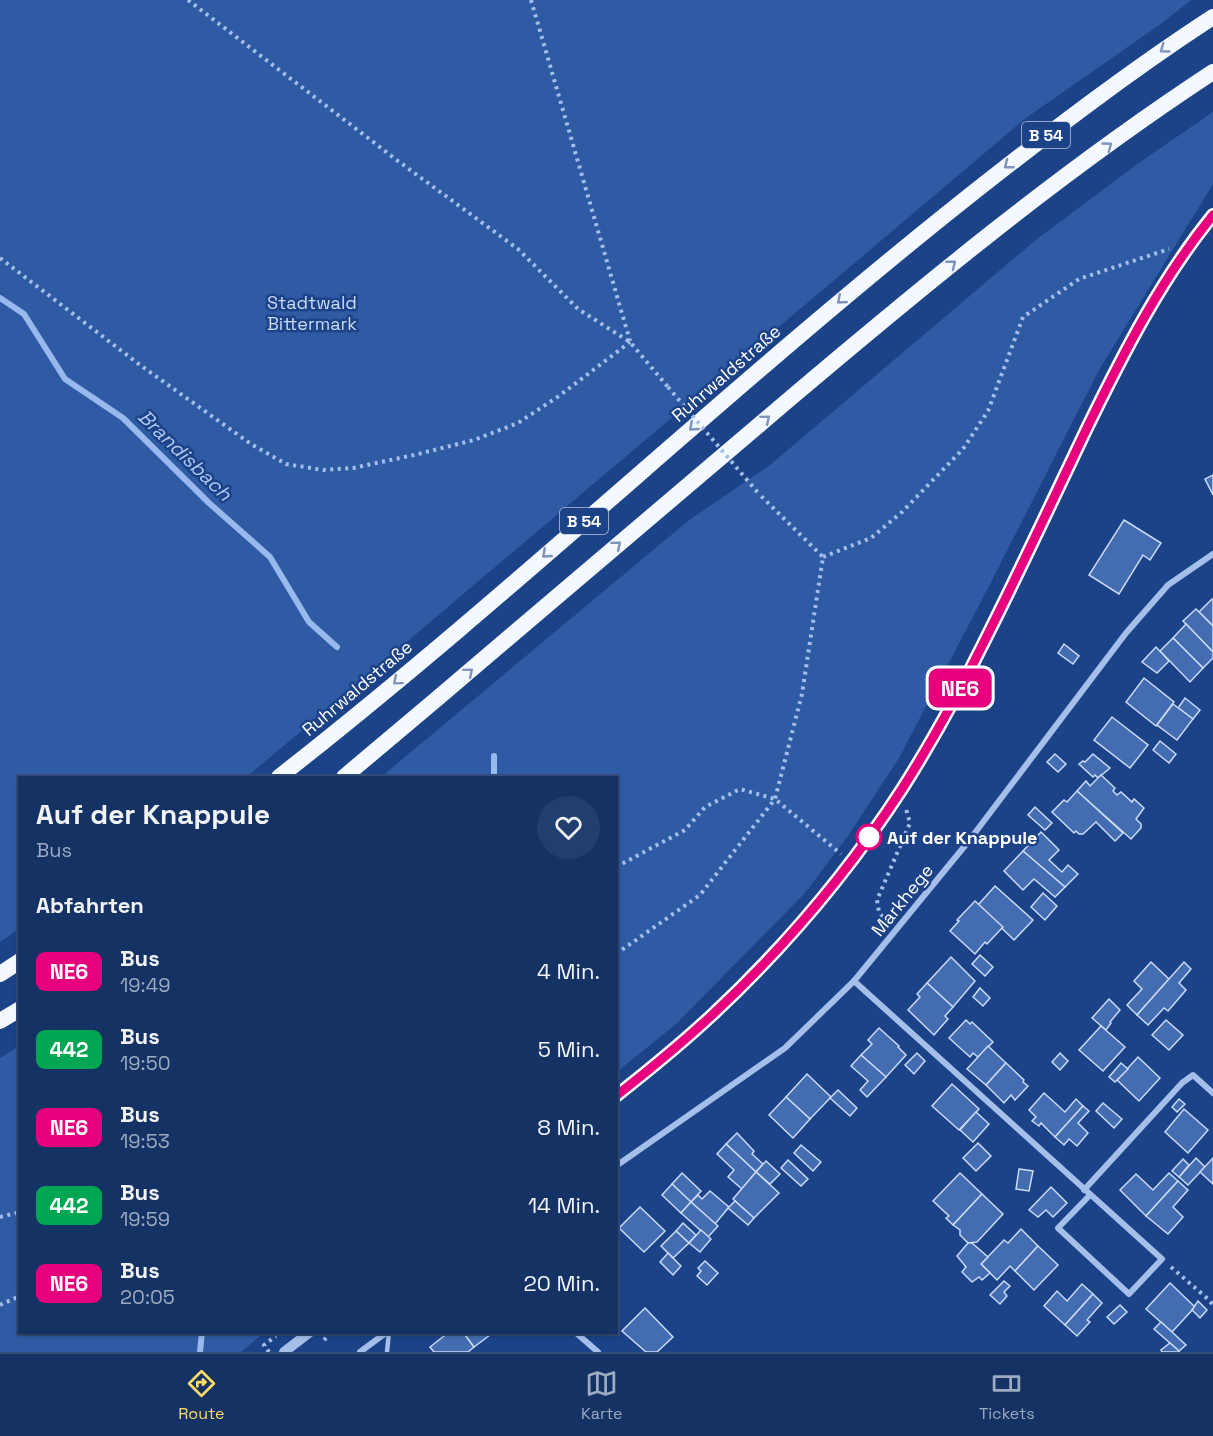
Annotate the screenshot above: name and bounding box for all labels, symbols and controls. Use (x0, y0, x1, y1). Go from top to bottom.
one-way arrow (1160, 42, 1171, 53)
road number: B 54 (1022, 122, 1070, 148)
one-way arrow (1101, 142, 1112, 153)
one-way arrow (1003, 158, 1014, 169)
one-way arrow (946, 260, 957, 271)
park label: Stadtwald Bittermark (267, 291, 357, 335)
one-way arrow (837, 293, 848, 304)
street label: Ruhrwaldstraße (667, 319, 785, 427)
water label: Brandisbach (133, 404, 238, 507)
one-way arrow (759, 415, 770, 426)
one-way arrow (689, 420, 700, 431)
road number: B 54 (560, 508, 608, 534)
one-way arrow (610, 541, 621, 552)
one-way arrow (541, 547, 552, 558)
street label: Ruhrwaldstraße (297, 635, 417, 741)
line badge: NE6 (926, 668, 994, 708)
one-way arrow (462, 669, 473, 680)
one-way arrow (393, 674, 404, 685)
text: NE6 (941, 675, 979, 702)
text: Auf der Knappule (36, 796, 270, 832)
button: heart (537, 796, 600, 859)
marker: Auf der Knappule (856, 824, 882, 850)
place label: Auf der Knappule (887, 826, 1037, 849)
text: Bus (36, 837, 72, 863)
street label: Markhege (866, 859, 938, 941)
text: Abfahrten (36, 891, 144, 919)
text: Bus (120, 944, 160, 972)
text: 4 Min. (537, 957, 600, 985)
text: NE6 (50, 958, 88, 985)
text: 19:49 (120, 972, 170, 998)
text: Bus (120, 1022, 160, 1050)
text: 5 Min. (538, 1035, 600, 1063)
text: 442 (49, 1036, 89, 1063)
text: 19:50 (120, 1050, 170, 1076)
text: Bus (120, 1100, 160, 1128)
text: 8 Min. (537, 1113, 600, 1141)
text: NE6 (50, 1114, 88, 1141)
text: 19:53 (120, 1128, 170, 1154)
text: Bus (120, 1178, 160, 1206)
text: 14 Min. (528, 1191, 600, 1219)
text: 442 (49, 1192, 89, 1219)
text: 19:59 (120, 1206, 170, 1232)
text: Bus (120, 1256, 160, 1284)
text: 20 Min. (524, 1269, 600, 1297)
text: NE6 (50, 1270, 88, 1297)
text: 20:05 (120, 1284, 175, 1310)
tab: Route (178, 1367, 225, 1424)
tab: Karte (581, 1367, 622, 1424)
tab: Tickets (979, 1367, 1035, 1424)

